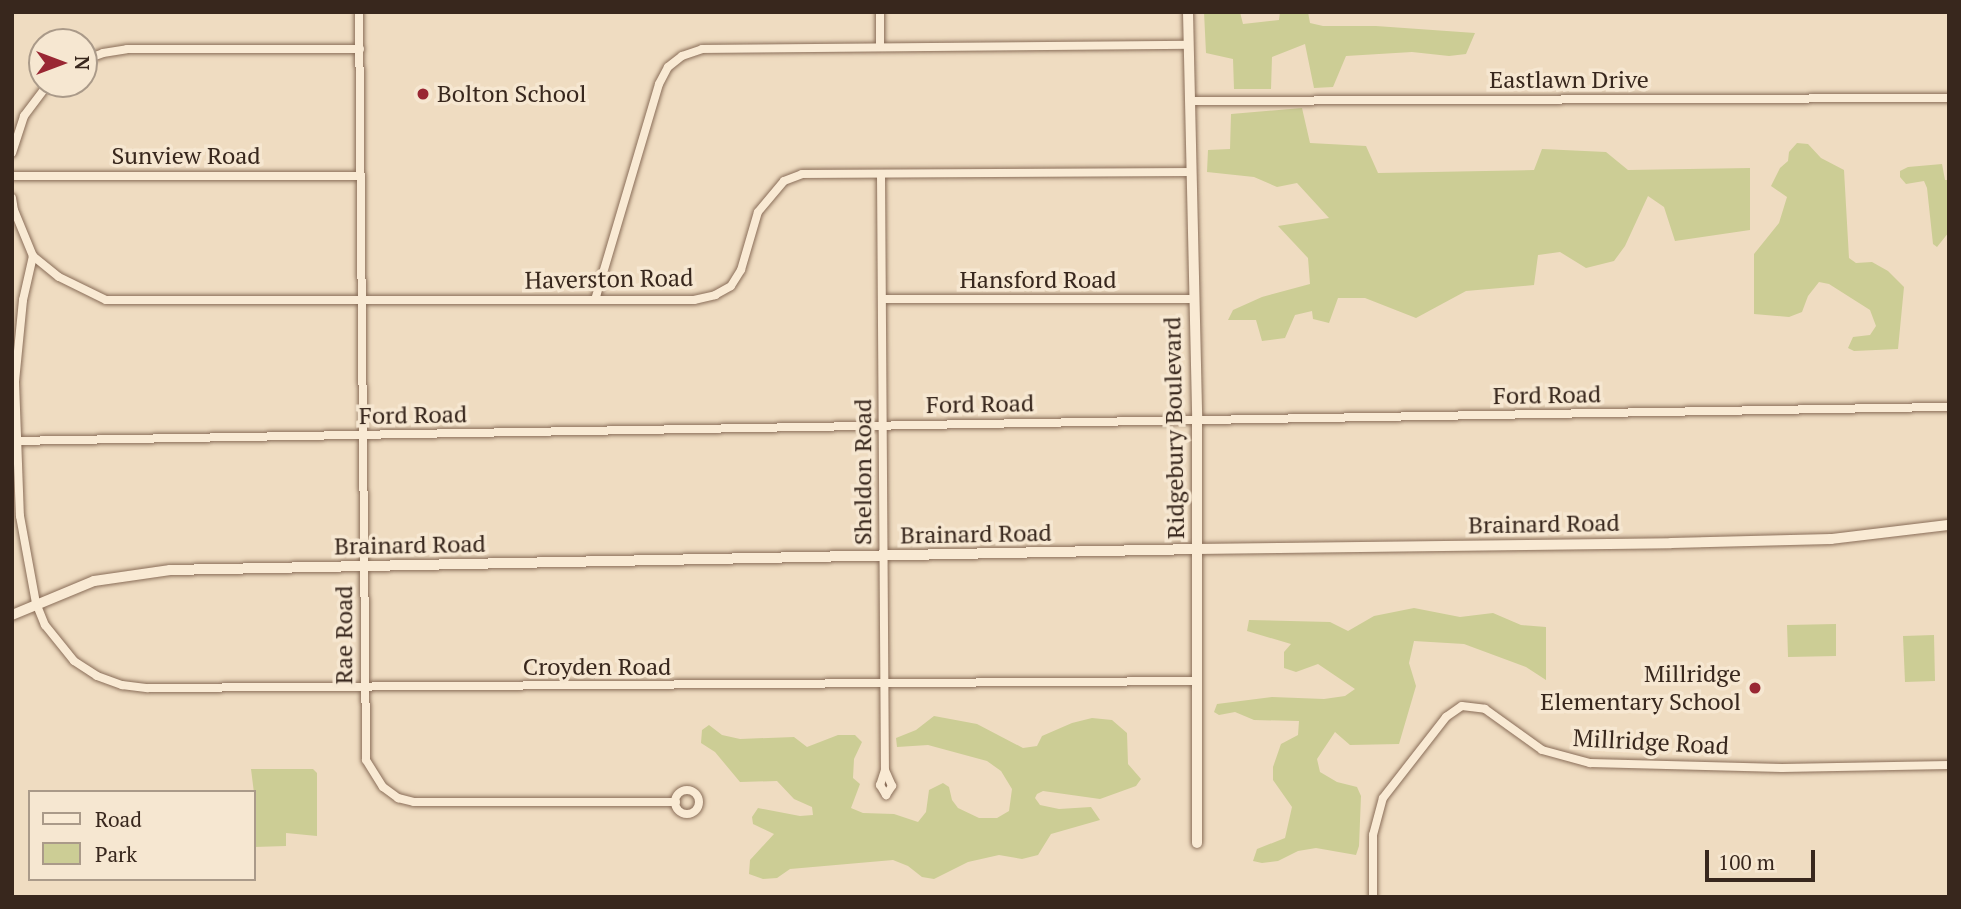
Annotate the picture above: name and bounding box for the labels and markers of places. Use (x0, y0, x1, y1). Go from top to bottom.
place label: Bolton School (437, 80, 586, 108)
marker: Bolton School (415, 86, 431, 102)
place label: Millridge Elementary School (1540, 660, 1741, 716)
marker: Millridge Elementary School (1747, 680, 1763, 696)

